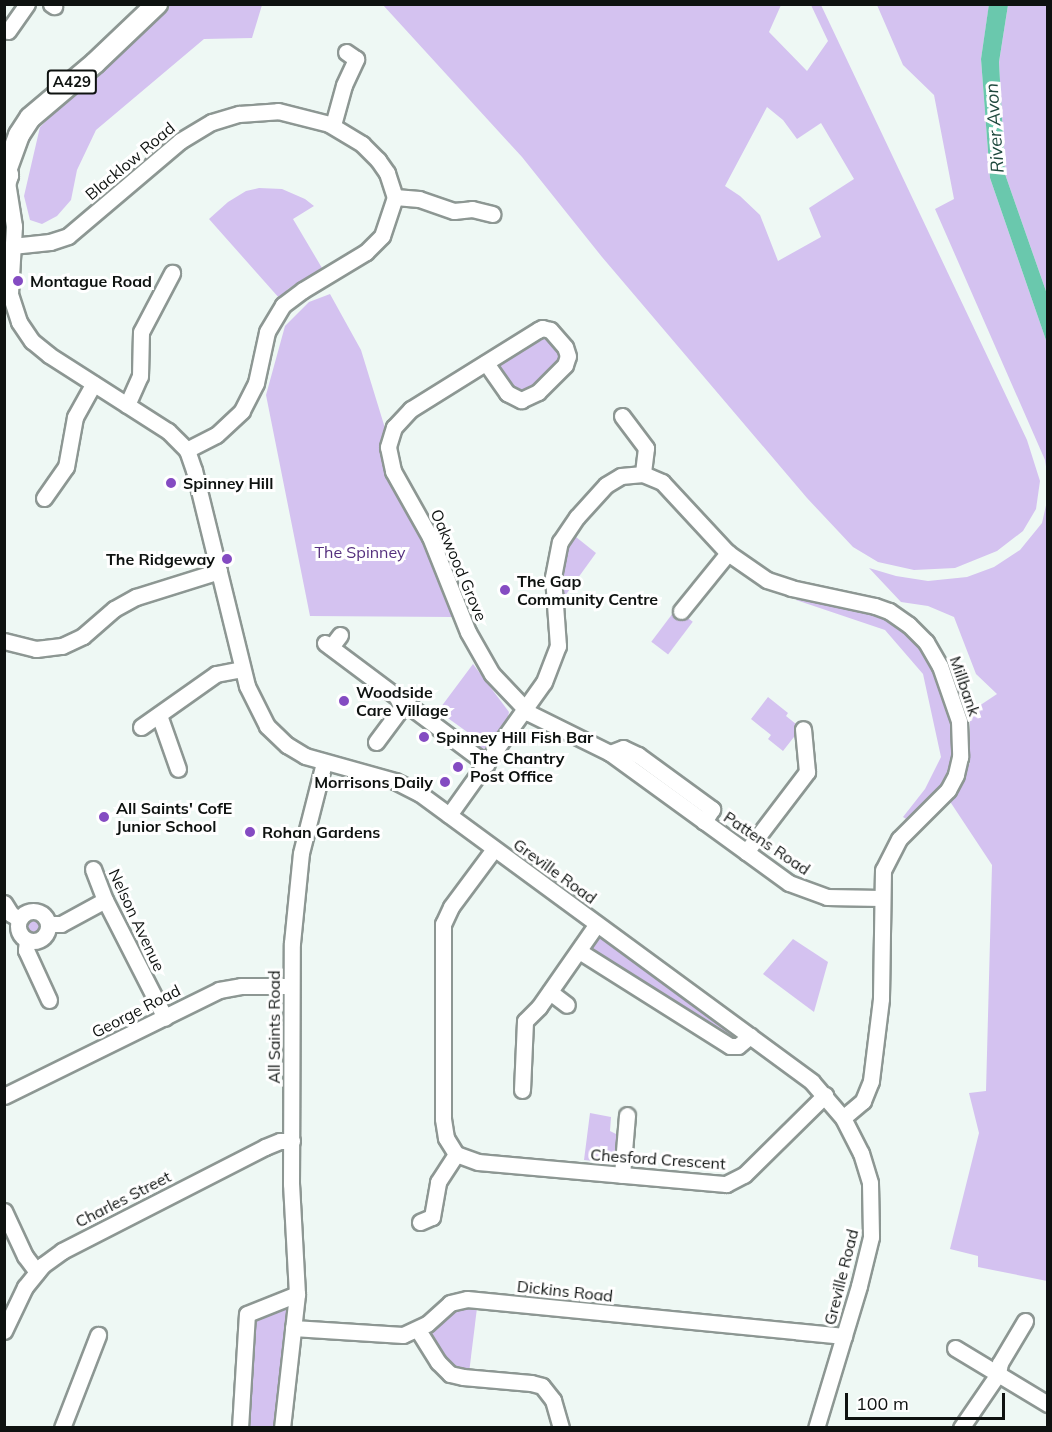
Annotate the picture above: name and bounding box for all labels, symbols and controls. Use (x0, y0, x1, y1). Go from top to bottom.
road number: A429 (46, 70, 98, 94)
water label: River Avon (981, 82, 1009, 174)
street label: Blacklow Road (81, 118, 179, 204)
place label: Montague Road (30, 271, 152, 291)
marker: Montague Road (11, 274, 25, 288)
place label: Spinney Hill (183, 473, 273, 493)
marker: Spinney Hill (164, 476, 178, 490)
street label: Oakwood Grove (427, 506, 491, 624)
park label: The Spinney (314, 542, 406, 562)
place label: The Ridgeway (106, 549, 215, 569)
marker: The Ridgeway (220, 552, 234, 566)
place label: The Gap Community Centre (517, 571, 658, 609)
marker: The Gap Community Centre (498, 583, 512, 597)
street label: Millbank (946, 654, 984, 718)
place label: Woodside Care Village (356, 682, 449, 720)
marker: Woodside Care Village (337, 694, 351, 708)
place label: Spinney Hill Fish Bar (436, 727, 593, 747)
marker: Spinney Hill Fish Bar (417, 730, 431, 744)
place label: The Chantry Post Office (470, 748, 564, 786)
marker: The Chantry Post Office (451, 760, 465, 774)
place label: Morrisons Daily (314, 772, 433, 792)
marker: Morrisons Daily (438, 775, 452, 789)
place label: All Saints' CofE Junior School (116, 798, 232, 836)
street label: Pattens Road (720, 807, 814, 879)
marker: All Saints' CofE Junior School (97, 810, 111, 824)
place label: Rohan Gardens (262, 822, 380, 842)
marker: Rohan Gardens (243, 825, 257, 839)
street label: Greville Road (510, 834, 600, 908)
street label: Nelson Avenue (105, 866, 169, 974)
street label: All Saints Road (264, 970, 284, 1084)
street label: George Road (88, 980, 184, 1042)
street label: Chesford Crescent (590, 1145, 726, 1173)
street label: Charles Street (72, 1167, 174, 1231)
street label: Greville Road (820, 1227, 862, 1327)
street label: Dickins Road (516, 1276, 614, 1306)
scale bar (848, 1381, 1008, 1419)
text: 100 m (856, 1392, 909, 1415)

